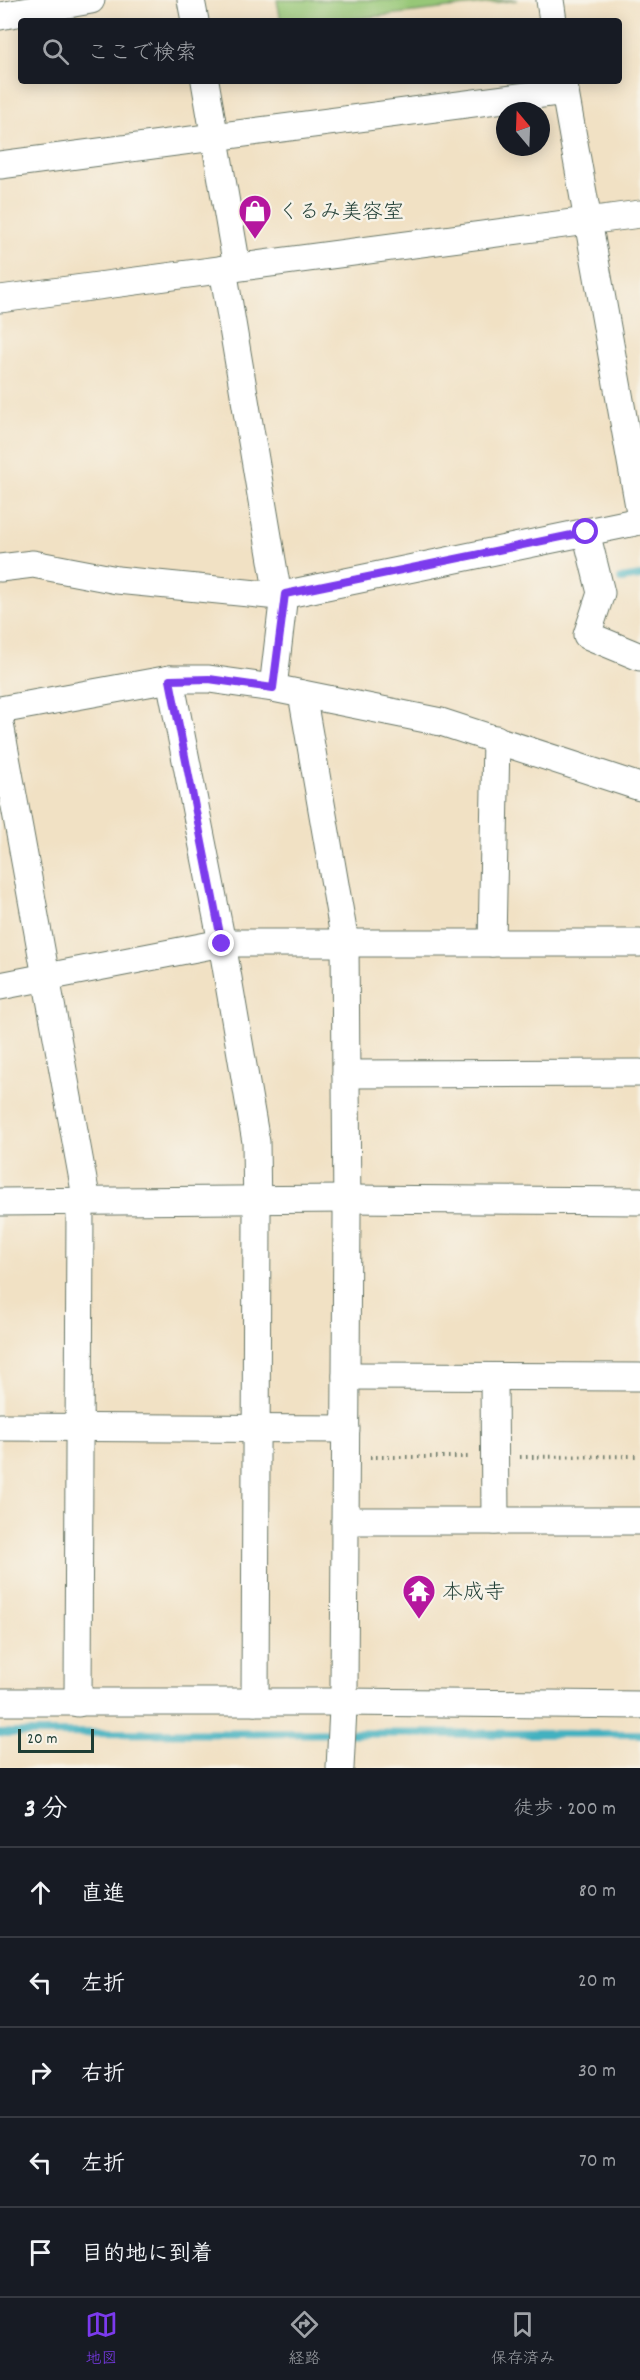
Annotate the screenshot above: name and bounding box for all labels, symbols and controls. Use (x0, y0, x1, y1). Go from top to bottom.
search box (18, 18, 622, 84)
icon: search (39, 35, 72, 68)
text: ここで検索 (87, 39, 197, 70)
north arrow (496, 102, 550, 156)
shop icon: くるみ美容室 (237, 193, 273, 240)
place label: くるみ美容室 (278, 199, 404, 229)
route start (572, 518, 598, 544)
route end (208, 930, 234, 956)
temple icon: 本成寺 (401, 1573, 437, 1620)
place label: 本成寺 (442, 1579, 505, 1609)
scale bar (18, 1726, 94, 1754)
text: 20 m (27, 1728, 57, 1751)
text: 3 分 (24, 1792, 68, 1829)
text: 徒歩 · 200 m (513, 1796, 616, 1824)
icon: ahead (24, 1876, 57, 1909)
text: 80 m (579, 1878, 616, 1906)
text: 直進 (81, 1880, 125, 1911)
icon: left (24, 1966, 57, 1999)
text: 20 m (578, 1968, 616, 1996)
text: 左折 (81, 1970, 125, 2001)
icon: right (24, 2056, 57, 2089)
text: 30 m (578, 2058, 616, 2086)
text: 右折 (81, 2060, 125, 2091)
icon: left (24, 2146, 57, 2179)
text: 70 m (579, 2148, 616, 2176)
text: 左折 (81, 2150, 125, 2181)
icon: arrive (24, 2236, 57, 2269)
text: 目的地に到着 (81, 2240, 213, 2271)
tab: 地図 (85, 2308, 118, 2371)
tab: 経路 (288, 2308, 321, 2371)
tab: 保存済み (491, 2308, 555, 2371)

